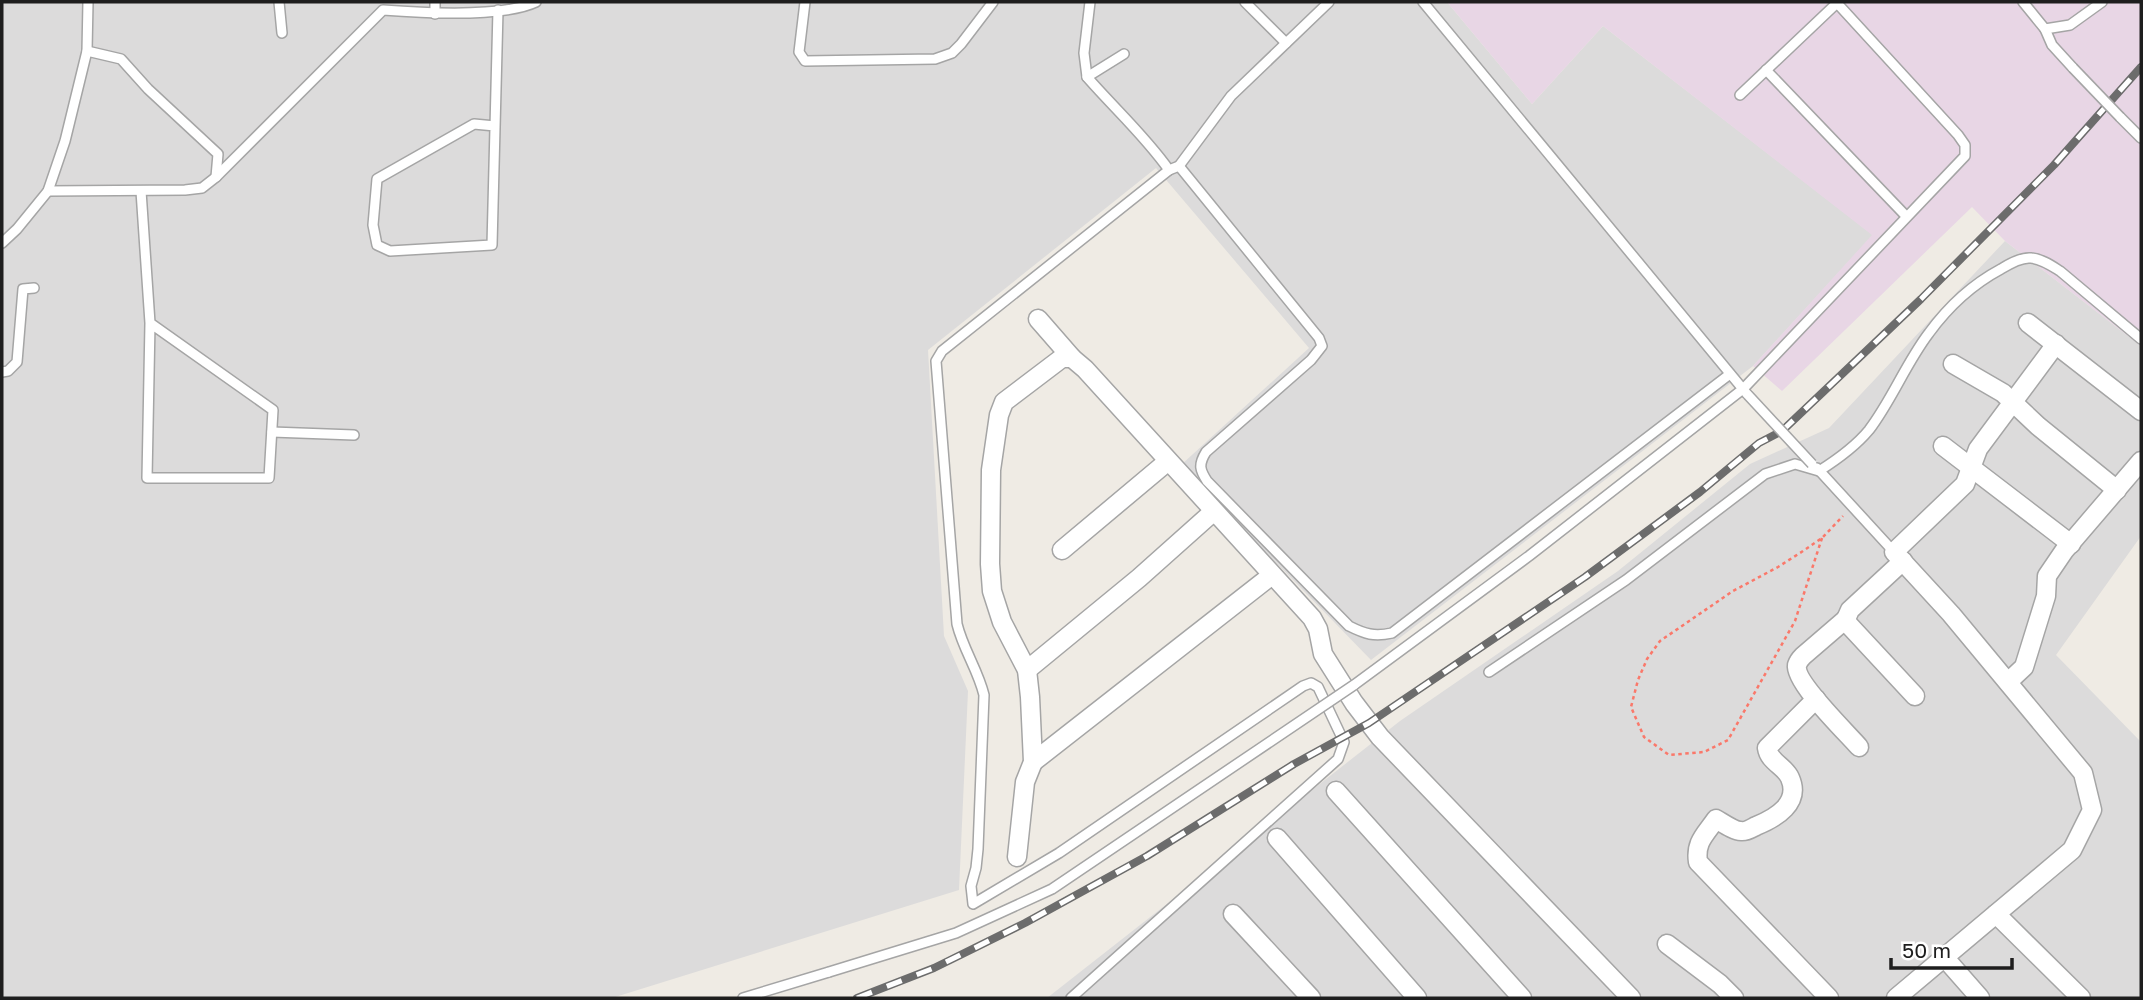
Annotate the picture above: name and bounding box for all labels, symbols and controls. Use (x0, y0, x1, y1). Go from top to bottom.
scale bar (1891, 926, 2012, 970)
text: 50 m (1902, 937, 1951, 963)

